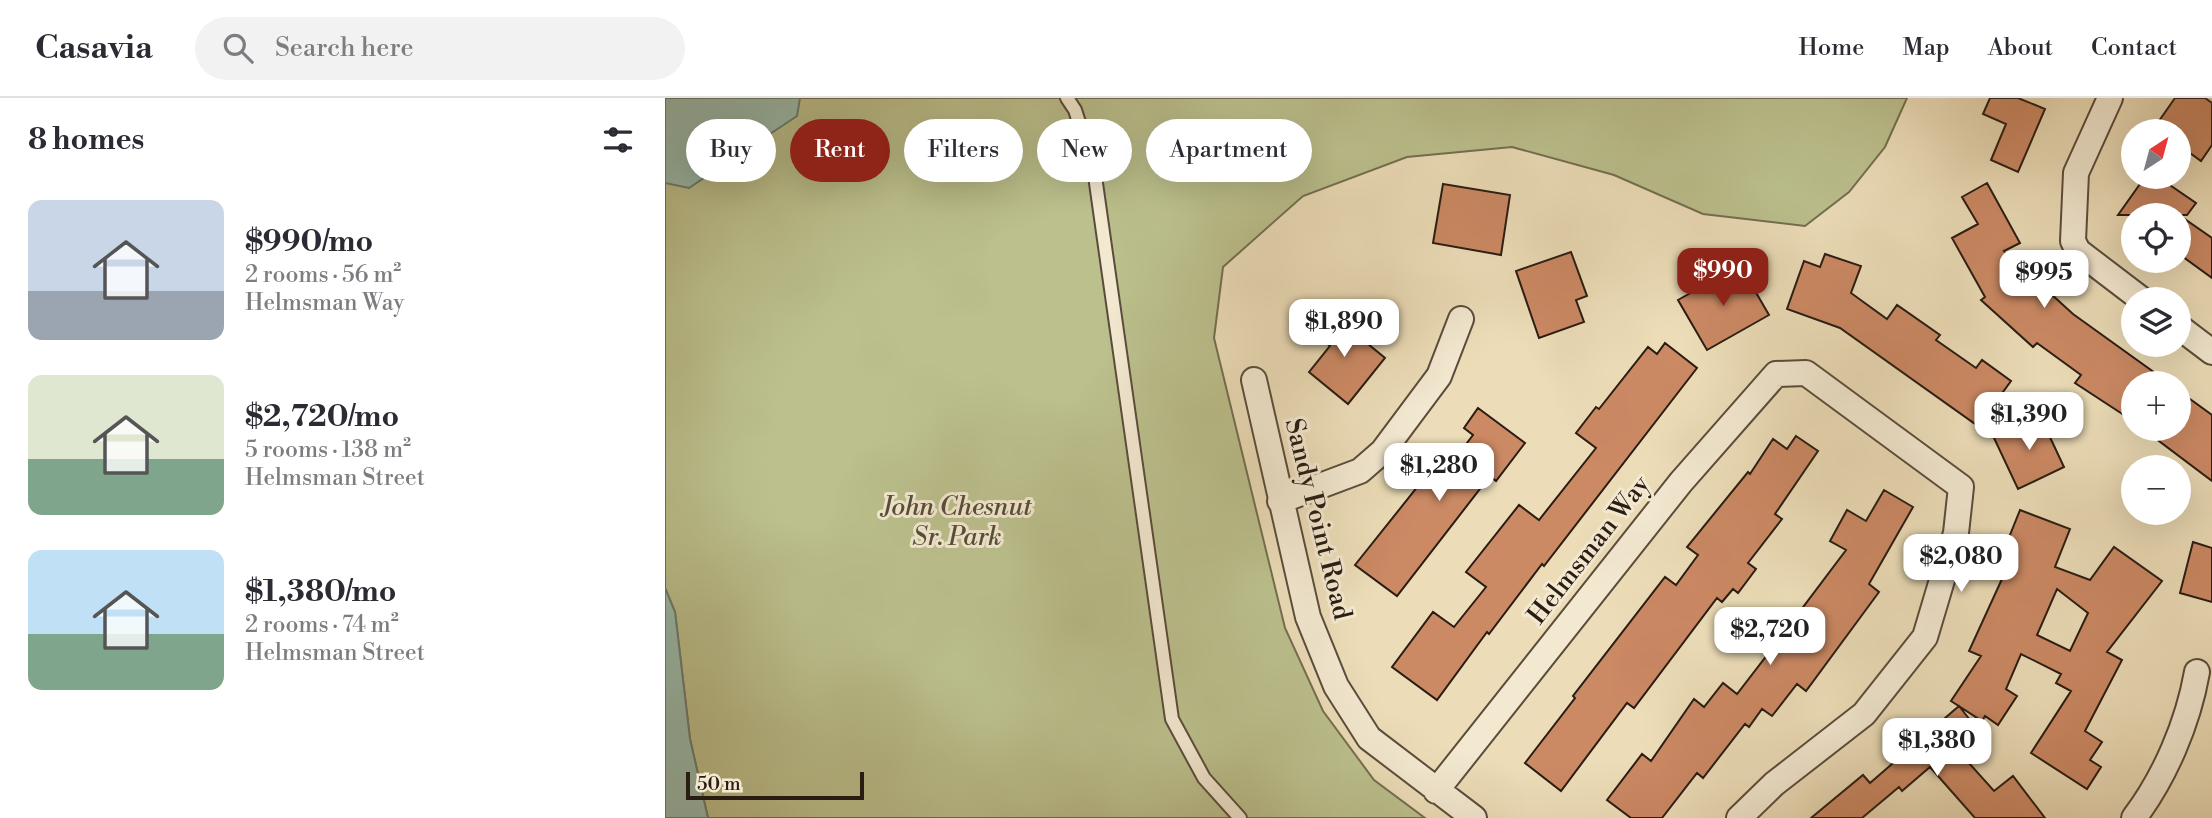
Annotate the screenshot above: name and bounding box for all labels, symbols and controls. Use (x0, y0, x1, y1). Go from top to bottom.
search box (195, 17, 685, 80)
text: Casavia (35, 28, 153, 69)
icon: search (219, 29, 257, 67)
text: Search here (275, 32, 414, 64)
text: Home (1799, 33, 1864, 63)
text: Map (1902, 33, 1950, 63)
text: About (1988, 33, 2053, 63)
text: Contact (2091, 33, 2177, 63)
chip: Buy (686, 119, 776, 182)
chip: Rent (790, 119, 890, 182)
chip: Filters (904, 119, 1023, 182)
chip: New (1037, 119, 1132, 182)
chip: Apartment (1146, 119, 1312, 182)
north arrow (2121, 119, 2191, 189)
map controls (2121, 119, 2191, 525)
text: 8 homes (28, 121, 144, 159)
icon: filters (599, 121, 637, 159)
button: locate (2121, 203, 2191, 273)
text: $990/mo (245, 223, 373, 261)
icon: home (84, 228, 168, 312)
pin: $990 (1682, 248, 1764, 308)
pin: $995 (2003, 250, 2085, 310)
text: $990 (1693, 257, 1753, 285)
text: $995 (2016, 259, 2072, 287)
text: 2 rooms · 56 m² (245, 261, 401, 289)
button: layers (2121, 287, 2191, 357)
text: Helmsman Way (245, 289, 404, 317)
pin: $1,890 (1287, 300, 1401, 359)
text: $1,890 (1305, 308, 1383, 336)
button: + (2121, 371, 2191, 441)
pin: $1,390 (1972, 392, 2086, 452)
text: $2,720/mo (245, 398, 399, 436)
text: $1,390 (1990, 401, 2068, 429)
icon: home (84, 403, 168, 487)
street label: Sandy Point Road (1278, 415, 1359, 623)
text: 5 rooms · 138 m² (245, 436, 411, 464)
pin: $1,280 (1382, 444, 1496, 503)
text: $1,280 (1400, 452, 1478, 480)
button: − (2121, 455, 2191, 525)
text: Helmsman Street (245, 464, 425, 492)
street label: Helmsman Way (1521, 469, 1657, 631)
park label: John Chesnut Sr. Park (879, 491, 1032, 553)
pin: $2,080 (1904, 534, 2018, 594)
text: $2,080 (1919, 543, 2003, 571)
text: $1,380/mo (245, 573, 396, 611)
icon: home (84, 578, 168, 662)
pin: $2,720 (1713, 608, 1827, 667)
text: 2 rooms · 74 m² (245, 611, 399, 639)
text: $2,720 (1730, 616, 1810, 644)
text: Helmsman Street (245, 639, 425, 667)
pin: $1,380 (1880, 718, 1994, 778)
text: $1,380 (1898, 727, 1976, 755)
scale bar (686, 769, 865, 801)
text: 50 m (697, 772, 741, 796)

